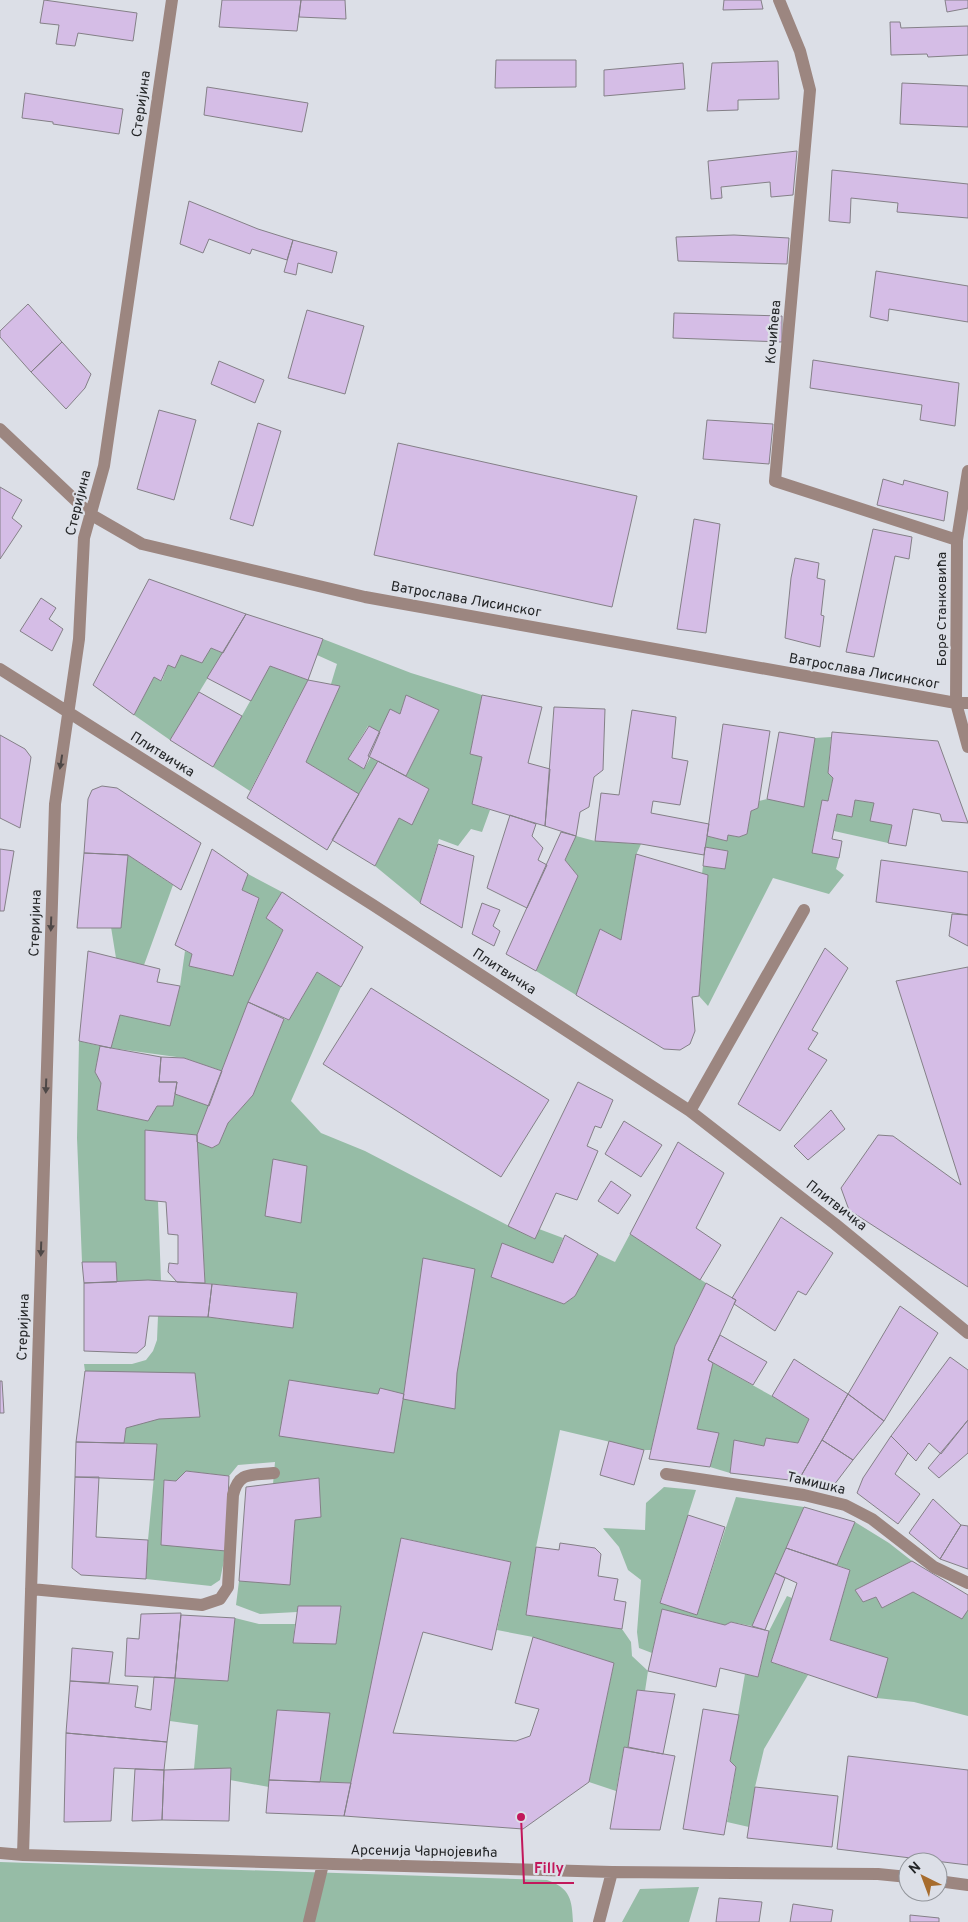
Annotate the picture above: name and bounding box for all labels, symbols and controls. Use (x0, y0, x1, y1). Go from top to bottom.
street label: Стеријина (129, 70, 155, 138)
street label: Кочићева (763, 299, 785, 365)
street label: Стеријина (63, 468, 95, 538)
street label: Боре Станковића (934, 552, 951, 666)
street label: Ватрослава Лисинског (389, 578, 543, 622)
street label: Ватрослава Лисинског (787, 650, 941, 694)
street label: Плитвичка (127, 729, 197, 781)
one-way arrow (57, 754, 65, 770)
street label: Стеријина (26, 889, 46, 957)
one-way arrow (47, 916, 55, 932)
street label: Плитвичка (469, 945, 539, 999)
one-way arrow (42, 1078, 50, 1094)
street label: Плитвичка (802, 1177, 870, 1235)
one-way arrow (37, 1241, 45, 1257)
street label: Стеријина (14, 1293, 34, 1361)
street label: Тамишка (785, 1469, 847, 1499)
street label: Арсенија Чарнојевића (350, 1842, 498, 1862)
north arrow (898, 1852, 948, 1902)
callout: Filly (524, 1853, 574, 1883)
text: N (906, 1859, 925, 1878)
text: Filly (534, 1860, 565, 1879)

